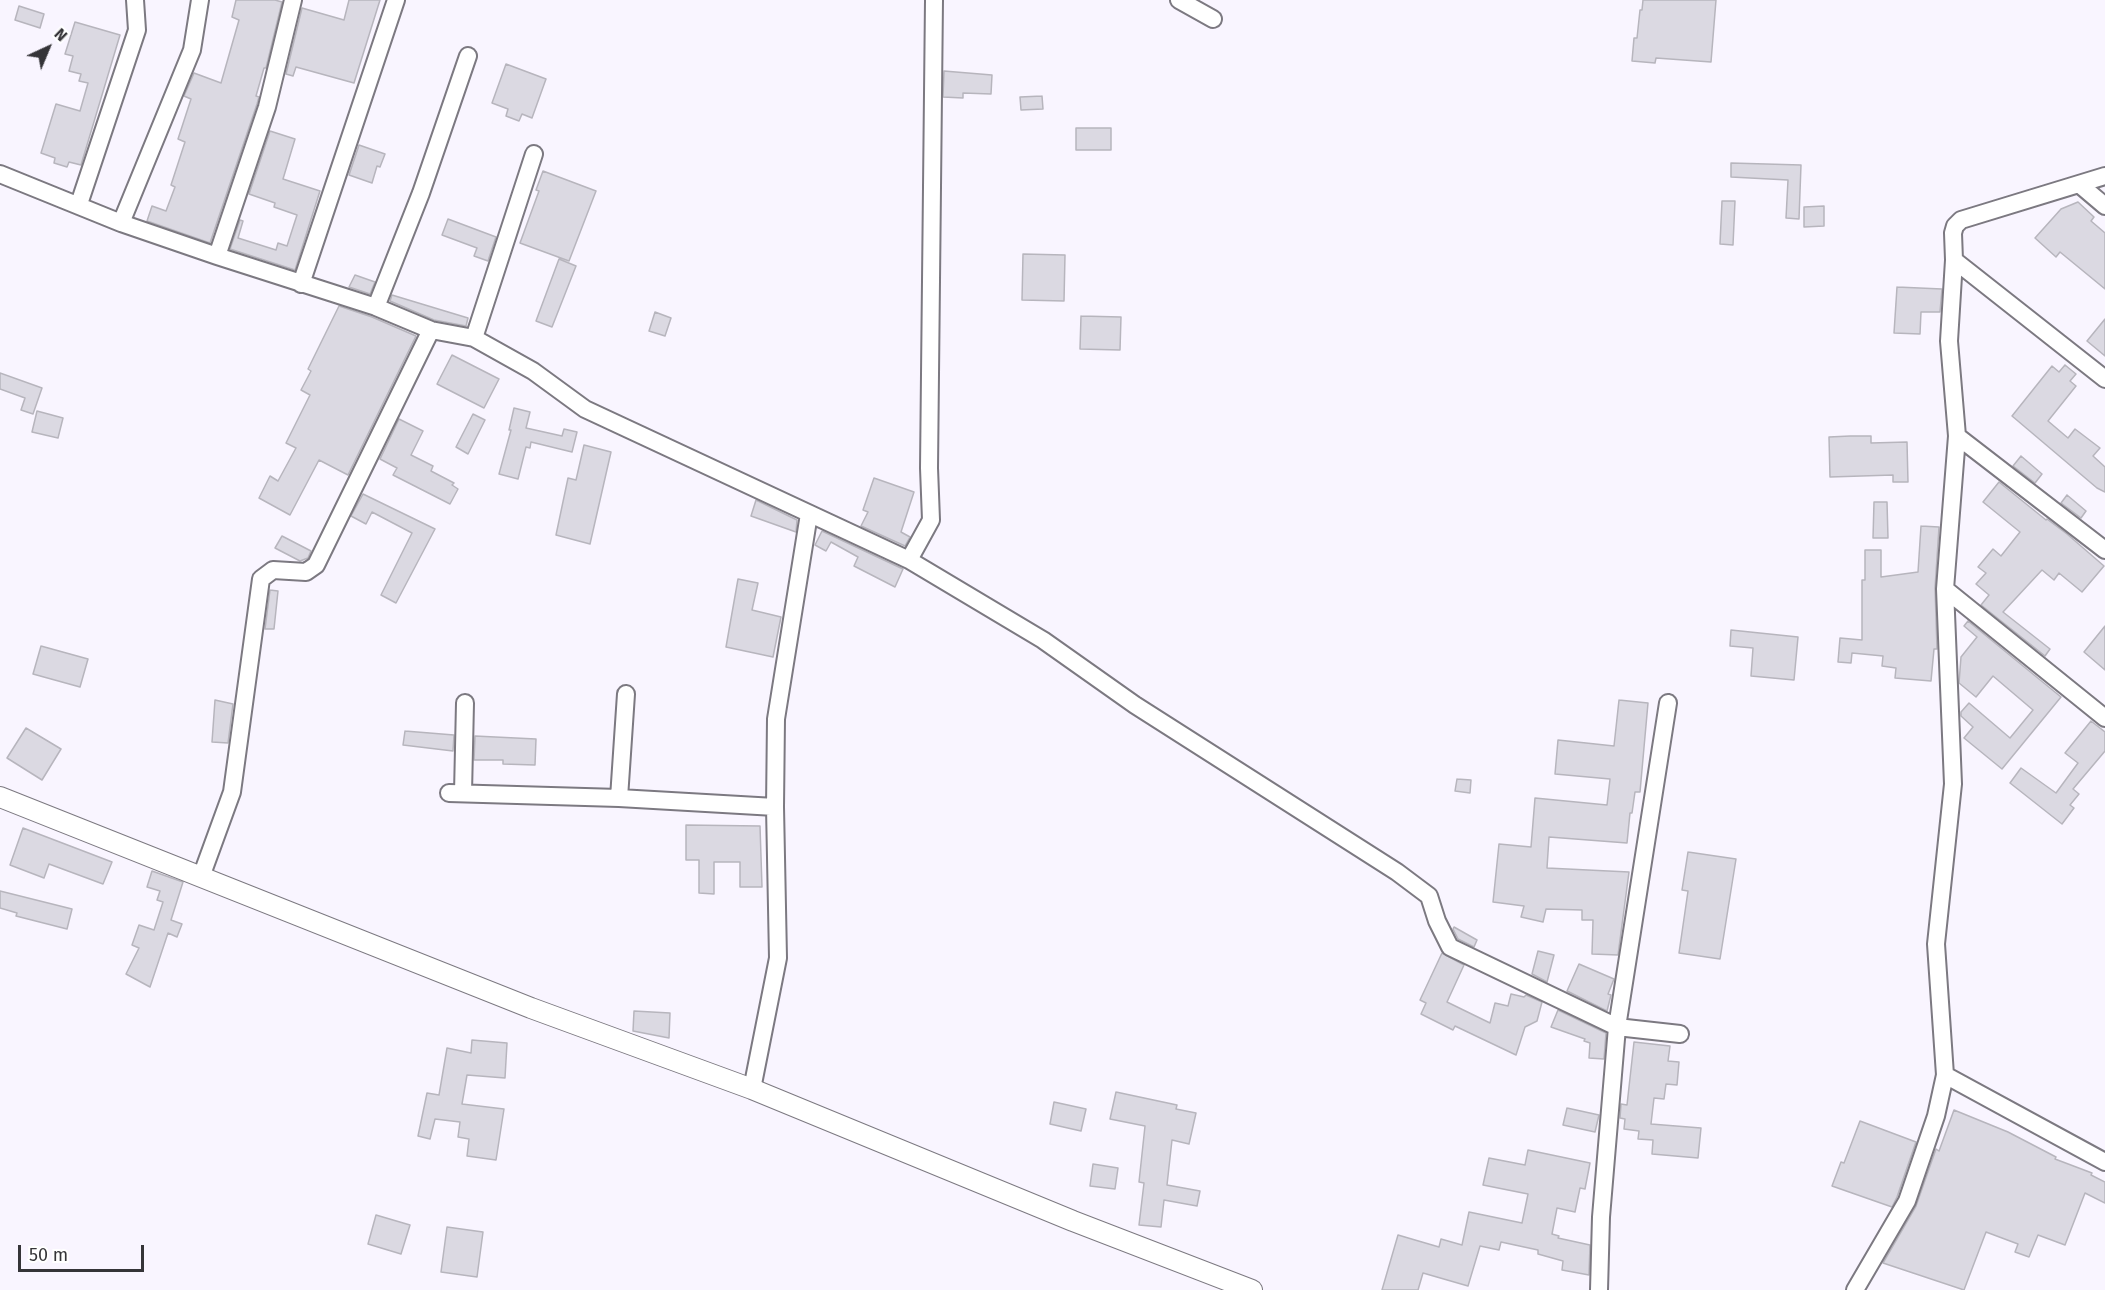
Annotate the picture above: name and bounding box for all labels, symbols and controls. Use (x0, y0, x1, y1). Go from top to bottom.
north arrow (18, 18, 78, 78)
text: N (50, 24, 71, 45)
scale bar (21, 1233, 147, 1271)
text: 50 m (29, 1244, 68, 1266)

